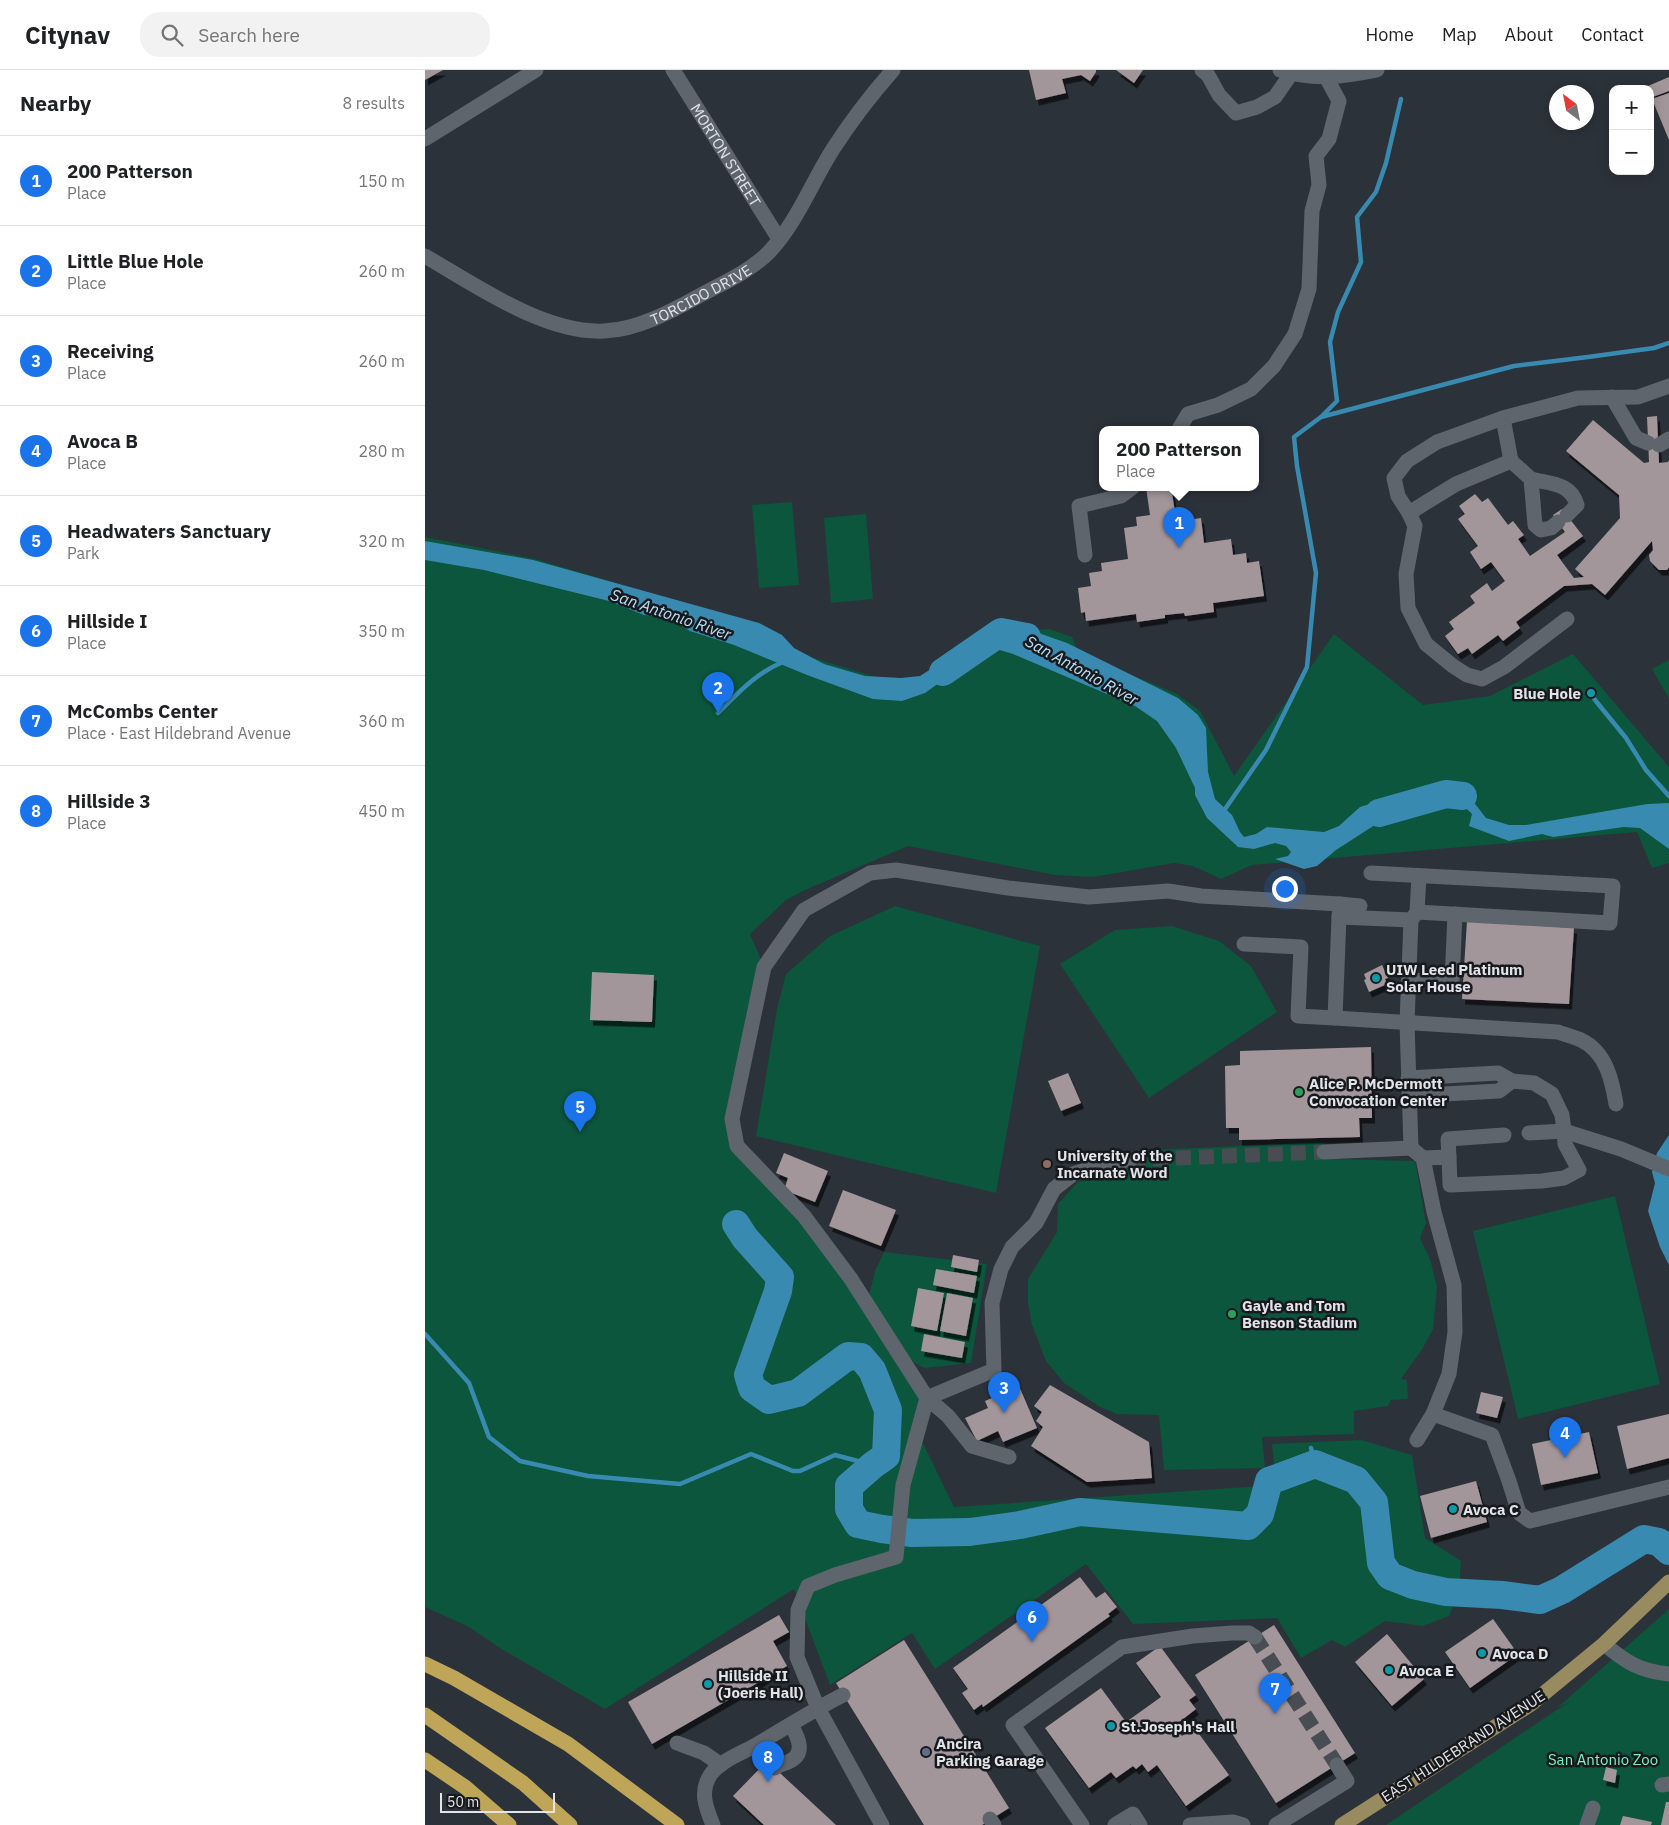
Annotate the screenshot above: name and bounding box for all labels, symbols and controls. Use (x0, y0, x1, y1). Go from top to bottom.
search box (140, 12, 490, 57)
text: Citynav (25, 19, 110, 51)
icon: search (158, 21, 186, 49)
text: Search here (198, 23, 300, 47)
text: Home (1366, 23, 1414, 46)
text: Map (1442, 23, 1477, 46)
text: About (1505, 23, 1553, 46)
text: Contact (1581, 23, 1644, 46)
north arrow (1549, 85, 1594, 130)
map controls (1609, 85, 1654, 175)
button: + (1609, 85, 1654, 130)
text: Nearby (20, 89, 91, 117)
text: 8 results (342, 93, 405, 113)
street label: MORTON STREET (687, 100, 766, 210)
button: − (1609, 130, 1654, 175)
text: 200 Patterson (67, 159, 193, 183)
text: 1 (31, 171, 41, 191)
text: 150 m (358, 171, 405, 191)
text: Place (67, 183, 106, 203)
text: Little Blue Hole (67, 249, 204, 273)
street label: TORCIDO DRIVE (647, 260, 755, 329)
text: 2 (31, 261, 41, 281)
text: 260 m (358, 261, 405, 281)
text: Place (67, 273, 106, 293)
text: Receiving (67, 339, 154, 363)
text: 3 (31, 351, 41, 371)
text: 260 m (358, 351, 405, 371)
text: Place (67, 363, 106, 383)
popup (1099, 426, 1259, 491)
text: Avoca B (67, 429, 138, 453)
text: 200 Patterson (1116, 437, 1242, 461)
text: 4 (31, 441, 41, 461)
text: 280 m (358, 441, 405, 461)
text: Place (67, 453, 106, 473)
text: Place (1116, 461, 1155, 481)
pin: 1 (1163, 507, 1195, 548)
text: Headwaters Sanctuary (67, 519, 271, 543)
text: 5 (31, 531, 41, 551)
text: 320 m (358, 531, 405, 551)
text: Park (67, 543, 99, 563)
water label: San Antonio River (608, 584, 735, 644)
text: Hillside I (67, 609, 147, 633)
text: 6 (31, 621, 41, 641)
text: 350 m (358, 621, 405, 641)
water label: San Antonio River (1022, 631, 1143, 710)
text: Place (67, 633, 106, 653)
pin: 2 (702, 672, 734, 713)
place label: Blue Hole (1513, 684, 1581, 703)
marker: Blue Hole (1585, 687, 1597, 699)
text: McCombs Center (67, 699, 218, 723)
text: 7 (31, 711, 41, 731)
text: 360 m (358, 711, 405, 731)
text: Place · East Hildebrand Avenue (67, 723, 291, 743)
text: Hillside 3 (67, 789, 151, 813)
text: 8 (31, 801, 41, 821)
text: 450 m (358, 801, 405, 821)
text: Place (67, 813, 106, 833)
your location (1272, 876, 1298, 902)
place label: UIW Leed Platinum Solar House (1386, 960, 1523, 996)
marker: UIW Leed Platinum Solar House (1370, 972, 1382, 984)
place label: Alice P. McDermott Convocation Center (1309, 1074, 1447, 1110)
marker: Alice P. McDermott Convocation Center (1293, 1086, 1305, 1098)
pin: 5 (564, 1091, 596, 1132)
place label: University of the Incarnate Word (1057, 1146, 1173, 1182)
marker: University of the Incarnate Word (1041, 1158, 1053, 1170)
place label: Gayle and Tom Benson Stadium (1242, 1296, 1357, 1332)
marker: Gayle and Tom Benson Stadium (1226, 1308, 1238, 1320)
pin: 3 (988, 1372, 1020, 1413)
pin: 4 (1549, 1417, 1581, 1458)
place label: Avoca C (1463, 1500, 1519, 1519)
marker: Avoca C (1447, 1503, 1459, 1515)
pin: 6 (1016, 1601, 1048, 1642)
place label: Avoca D (1492, 1644, 1549, 1663)
marker: Avoca D (1476, 1647, 1488, 1659)
place label: Avoca E (1399, 1661, 1454, 1680)
marker: Avoca E (1383, 1664, 1395, 1676)
place label: Hillside II (Joeris Hall) (718, 1666, 803, 1702)
pin: 7 (1259, 1673, 1291, 1714)
marker: Hillside II (Joeris Hall) (702, 1678, 714, 1690)
street label: EAST HILDEBRAND AVENUE (1377, 1686, 1549, 1806)
place label: St.Joseph's Hall (1121, 1717, 1235, 1736)
marker: St.Joseph's Hall (1105, 1720, 1117, 1732)
place label: Ancira Parking Garage (936, 1734, 1044, 1770)
pin: 8 (752, 1741, 784, 1782)
marker: Ancira Parking Garage (920, 1746, 932, 1758)
park label: San Antonio Zoo (1548, 1750, 1658, 1769)
scale bar (440, 1790, 555, 1813)
text: 50 m (447, 1793, 479, 1811)

